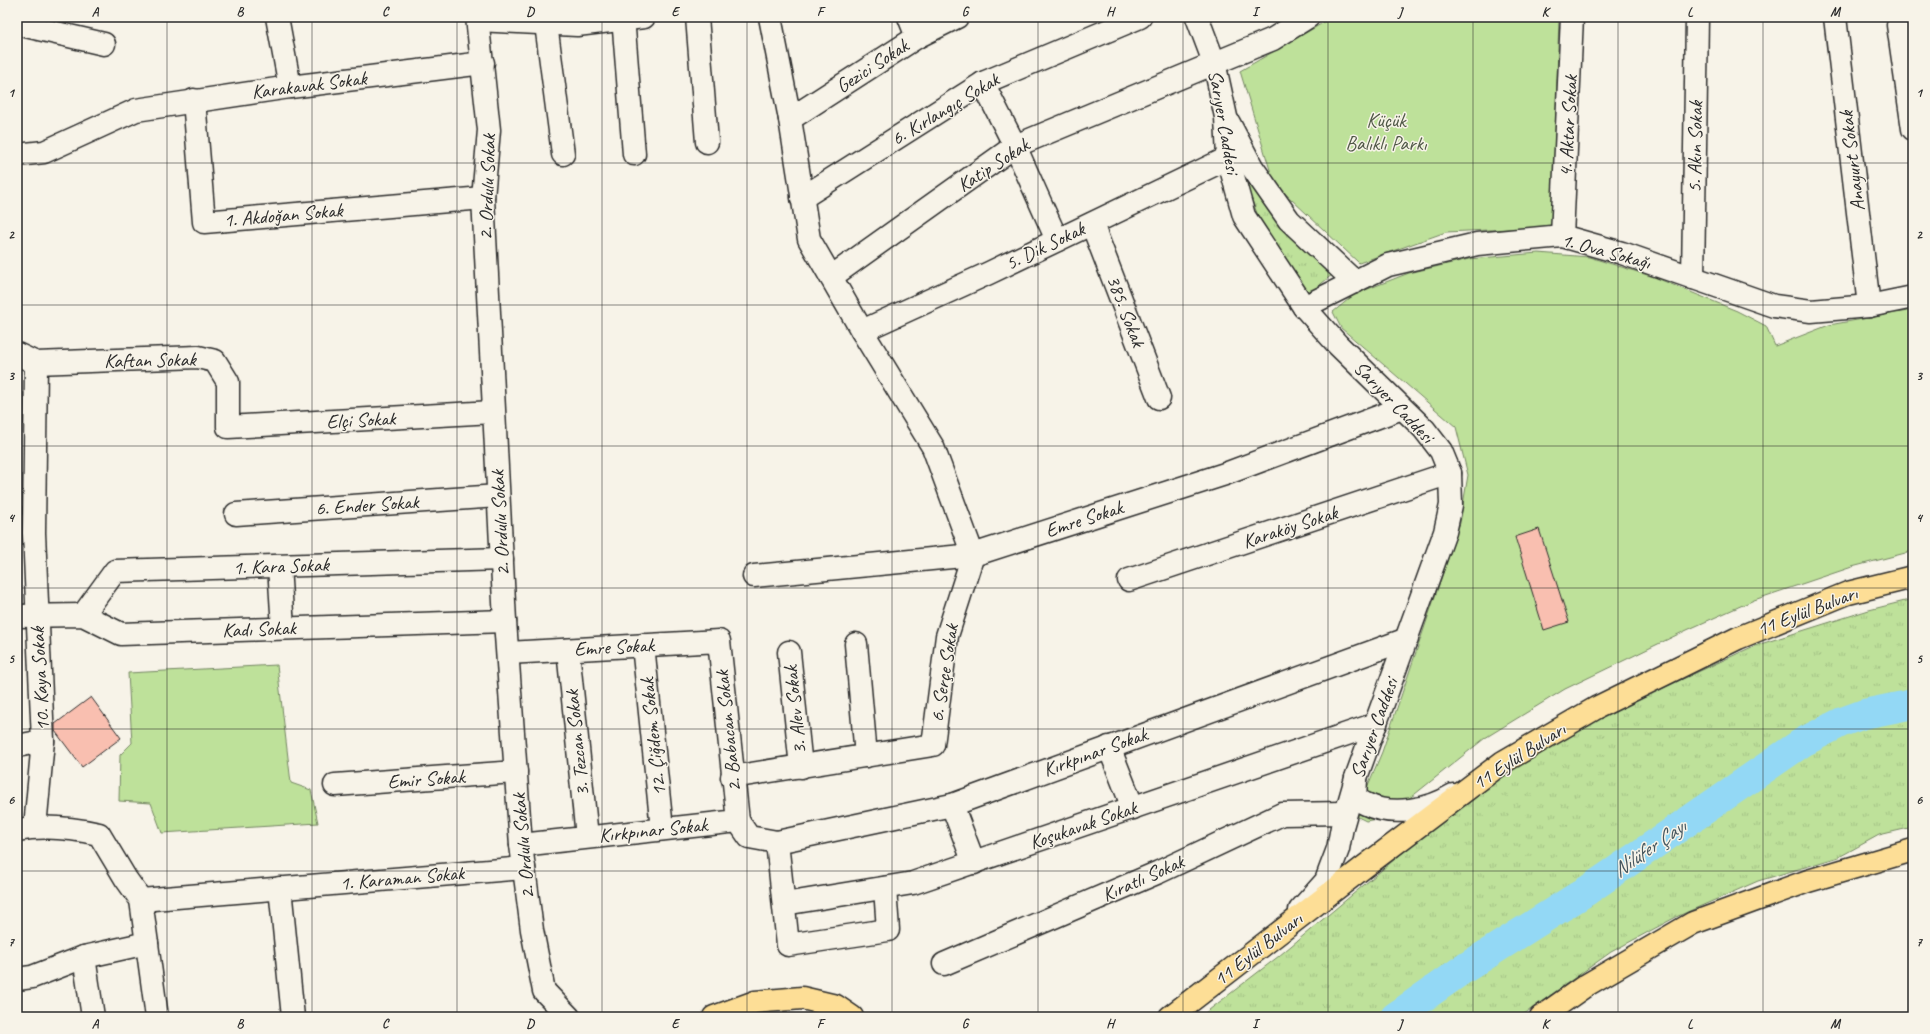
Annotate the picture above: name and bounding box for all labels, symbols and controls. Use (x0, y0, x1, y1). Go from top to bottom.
text: A (92, 4, 100, 20)
text: B (237, 4, 245, 20)
text: C (382, 4, 390, 20)
text: D (526, 4, 535, 20)
text: E (672, 4, 681, 20)
text: F (817, 4, 826, 20)
text: G (962, 4, 970, 20)
text: H (1106, 4, 1116, 20)
text: I (1252, 4, 1261, 20)
text: J (1397, 4, 1404, 20)
text: K (1542, 4, 1552, 20)
text: L (1687, 4, 1694, 20)
text: M (1830, 4, 1841, 20)
street label: Gezici Sokak (831, 33, 914, 99)
street label: Karakavak Sokak (250, 65, 370, 104)
street label: 6. Kırlangıç Sokak (886, 66, 1005, 151)
street label: Sarıyer Caddesi (1203, 68, 1246, 178)
street label: 4. Aktar Sokak (1553, 73, 1583, 178)
text: 1 (8, 85, 16, 101)
text: 1 (1916, 85, 1924, 101)
street label: 5. Akın Sokak (1682, 99, 1708, 193)
park label: Küçük Balıklı Parkı (1346, 108, 1428, 156)
street label: Anayurt Sokak (1833, 108, 1871, 212)
street label: 2. Ordulu Sokak (473, 132, 501, 240)
street label: Katip Sokak (952, 132, 1035, 197)
street label: 1. Akdoğan Sokak (222, 197, 345, 233)
street label: 5. Dik Sokak (1001, 215, 1090, 276)
text: 2 (8, 227, 15, 243)
street label: 1. Ova Sokağı (1559, 227, 1655, 275)
text: 2 (1916, 227, 1923, 243)
street label: 385. Sokak (1101, 272, 1152, 352)
street label: Kaftan Sokak (104, 347, 198, 373)
street label: Sarıyer Caddesi (1349, 356, 1441, 450)
text: 3 (8, 368, 15, 384)
text: 3 (1916, 368, 1923, 384)
street label: Elçi Sokak (326, 406, 398, 434)
street label: 2. Ordulu Sokak (485, 468, 515, 577)
street label: 6. Ender Sokak (315, 489, 421, 521)
street label: Emre Sokak (1042, 494, 1127, 543)
street label: Karaköy Sokak (1239, 499, 1342, 554)
text: 4 (8, 510, 16, 526)
text: 4 (1916, 510, 1924, 526)
street label: 1. Kara Sokak (233, 552, 331, 580)
street label: 11 Eylül Bulvarı (1753, 580, 1862, 642)
street label: Kadı Sokak (222, 615, 298, 643)
street label: 6. Serçe Sokak (924, 621, 964, 724)
street label: 10. Kaya Sokak (25, 625, 55, 732)
street label: Emre Sokak (573, 632, 656, 662)
text: 5 (8, 651, 15, 667)
text: 5 (1916, 651, 1923, 667)
street label: 3. Alev Sokak (778, 663, 812, 755)
street label: 2. Babacan Sokak (709, 667, 747, 793)
street label: Sarıyer Caddesi (1344, 672, 1404, 782)
street label: 12. Çiğdem Sokak (634, 675, 672, 797)
street label: 3. Tezcan Sokak (559, 687, 595, 797)
street label: 11 Eylül Bulvarı (1468, 716, 1571, 795)
street label: Kırkpınar Sokak (1040, 721, 1152, 782)
street label: Emir Sokak (387, 764, 467, 794)
street label: 2. Ordulu Sokak (506, 790, 540, 900)
text: 6 (8, 792, 15, 808)
text: 6 (1916, 792, 1923, 808)
street label: Koşukavak Sokak (1026, 794, 1142, 855)
street label: Kırkpınar Sokak (598, 812, 710, 848)
water label: Nilüfer Çayı (1607, 812, 1693, 883)
street label: Kıratlı Sokak (1098, 848, 1190, 907)
street label: 1. Karaman Sokak (339, 860, 467, 896)
street label: 11 Eylül Bulvarı (1209, 906, 1308, 991)
text: 7 (8, 934, 15, 950)
text: 7 (1916, 934, 1923, 950)
text: A (92, 1016, 100, 1032)
text: B (237, 1016, 245, 1032)
text: C (382, 1016, 390, 1032)
text: D (526, 1016, 535, 1032)
text: E (672, 1016, 681, 1032)
text: F (817, 1016, 826, 1032)
text: G (962, 1016, 970, 1032)
text: H (1106, 1016, 1116, 1032)
text: I (1252, 1016, 1261, 1032)
text: J (1397, 1016, 1404, 1032)
text: K (1542, 1016, 1552, 1032)
text: L (1687, 1016, 1694, 1032)
text: M (1830, 1016, 1841, 1032)

